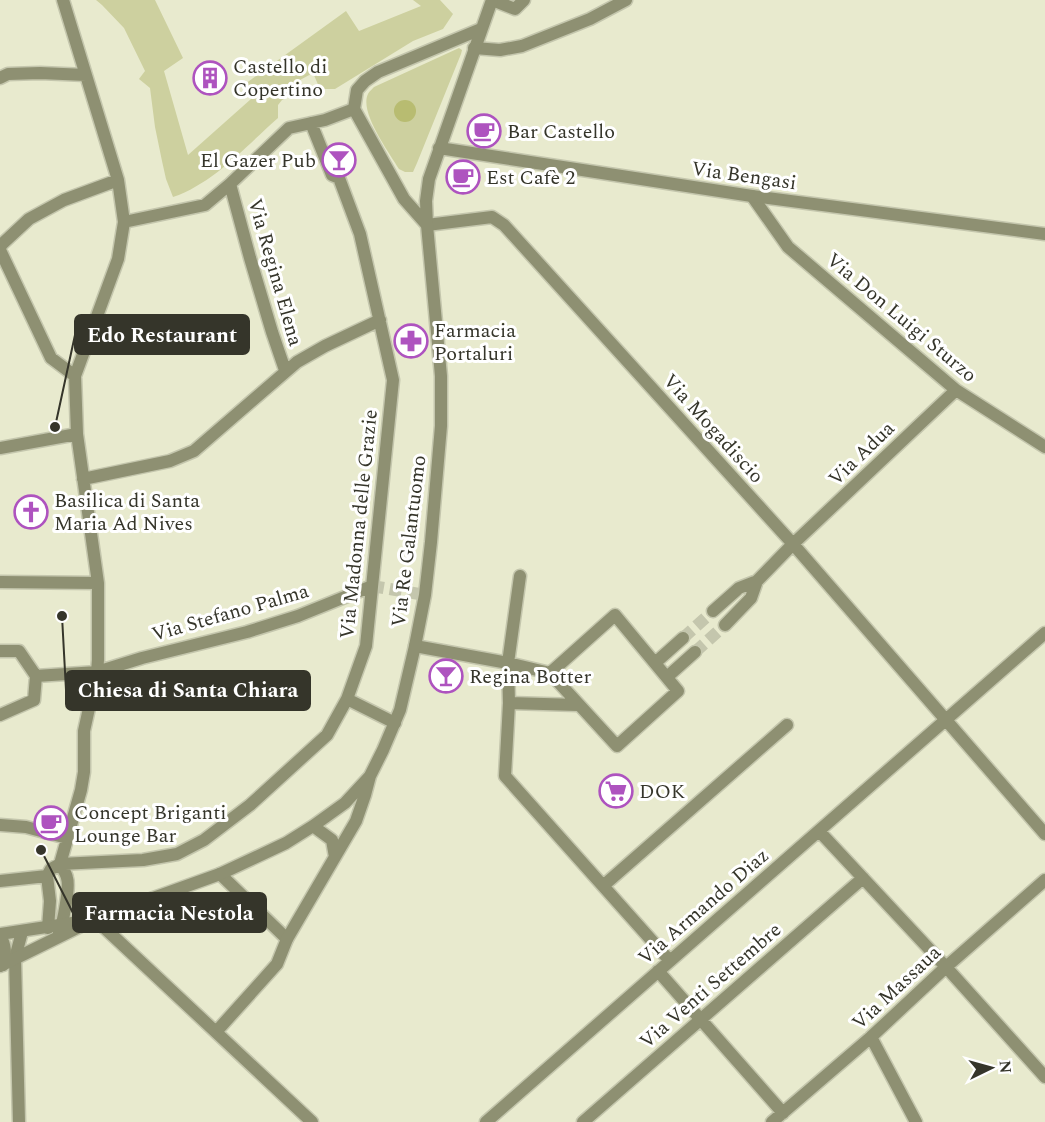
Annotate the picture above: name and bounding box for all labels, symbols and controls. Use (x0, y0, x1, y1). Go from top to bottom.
place label: Castello di Copertino (233, 52, 328, 105)
building icon: Castello di Copertino (192, 60, 228, 96)
cafe icon: Bar Castello (466, 113, 502, 149)
place label: Bar Castello (507, 117, 615, 147)
bar icon: El Gazer Pub (321, 142, 357, 178)
place label: El Gazer Pub (200, 146, 316, 176)
street label: Via Bengasi (689, 154, 798, 198)
cafe icon: Est Cafè 2 (445, 159, 481, 195)
place label: Est Cafè 2 (486, 163, 575, 193)
street label: Via Regina Elena (240, 195, 310, 350)
street label: Via Don Luigi Sturzo (820, 246, 983, 390)
callout: Edo Restaurant (75, 315, 249, 354)
place label: Farmacia Portaluri (434, 316, 516, 369)
text: Edo Restaurant (87, 320, 237, 352)
pharmacy icon: Farmacia Portaluri (393, 323, 429, 359)
street label: Via Mogadiscio (656, 367, 771, 490)
street label: Via Madonna delle Grazie (332, 408, 386, 640)
street label: Via Adua (822, 414, 902, 493)
street label: Via Re Galantuomo (384, 453, 434, 629)
place label: Basilica di Santa Maria Ad Nives (54, 486, 200, 539)
church icon: Basilica di Santa Maria Ad Nives (13, 494, 49, 530)
street label: Via Stefano Palma (148, 576, 313, 650)
bar icon: Regina Botter (428, 658, 464, 694)
place label: Regina Botter (469, 662, 591, 692)
callout: Chiesa di Santa Chiara (66, 671, 310, 710)
text: Chiesa di Santa Chiara (78, 675, 299, 707)
supermarket icon: DOK (598, 773, 634, 809)
place label: DOK (639, 777, 686, 807)
place label: Concept Briganti Lounge Bar (74, 798, 226, 851)
cafe icon: Concept Briganti Lounge Bar (33, 805, 69, 841)
street label: Via Armando Diaz (631, 841, 776, 972)
callout: Farmacia Nestola (73, 893, 266, 932)
text: Farmacia Nestola (84, 898, 254, 930)
street label: Via Venti Settembre (633, 915, 788, 1056)
street label: Via Massaua (845, 938, 948, 1037)
north arrow (961, 1038, 1021, 1098)
text: N (992, 1059, 1017, 1074)

